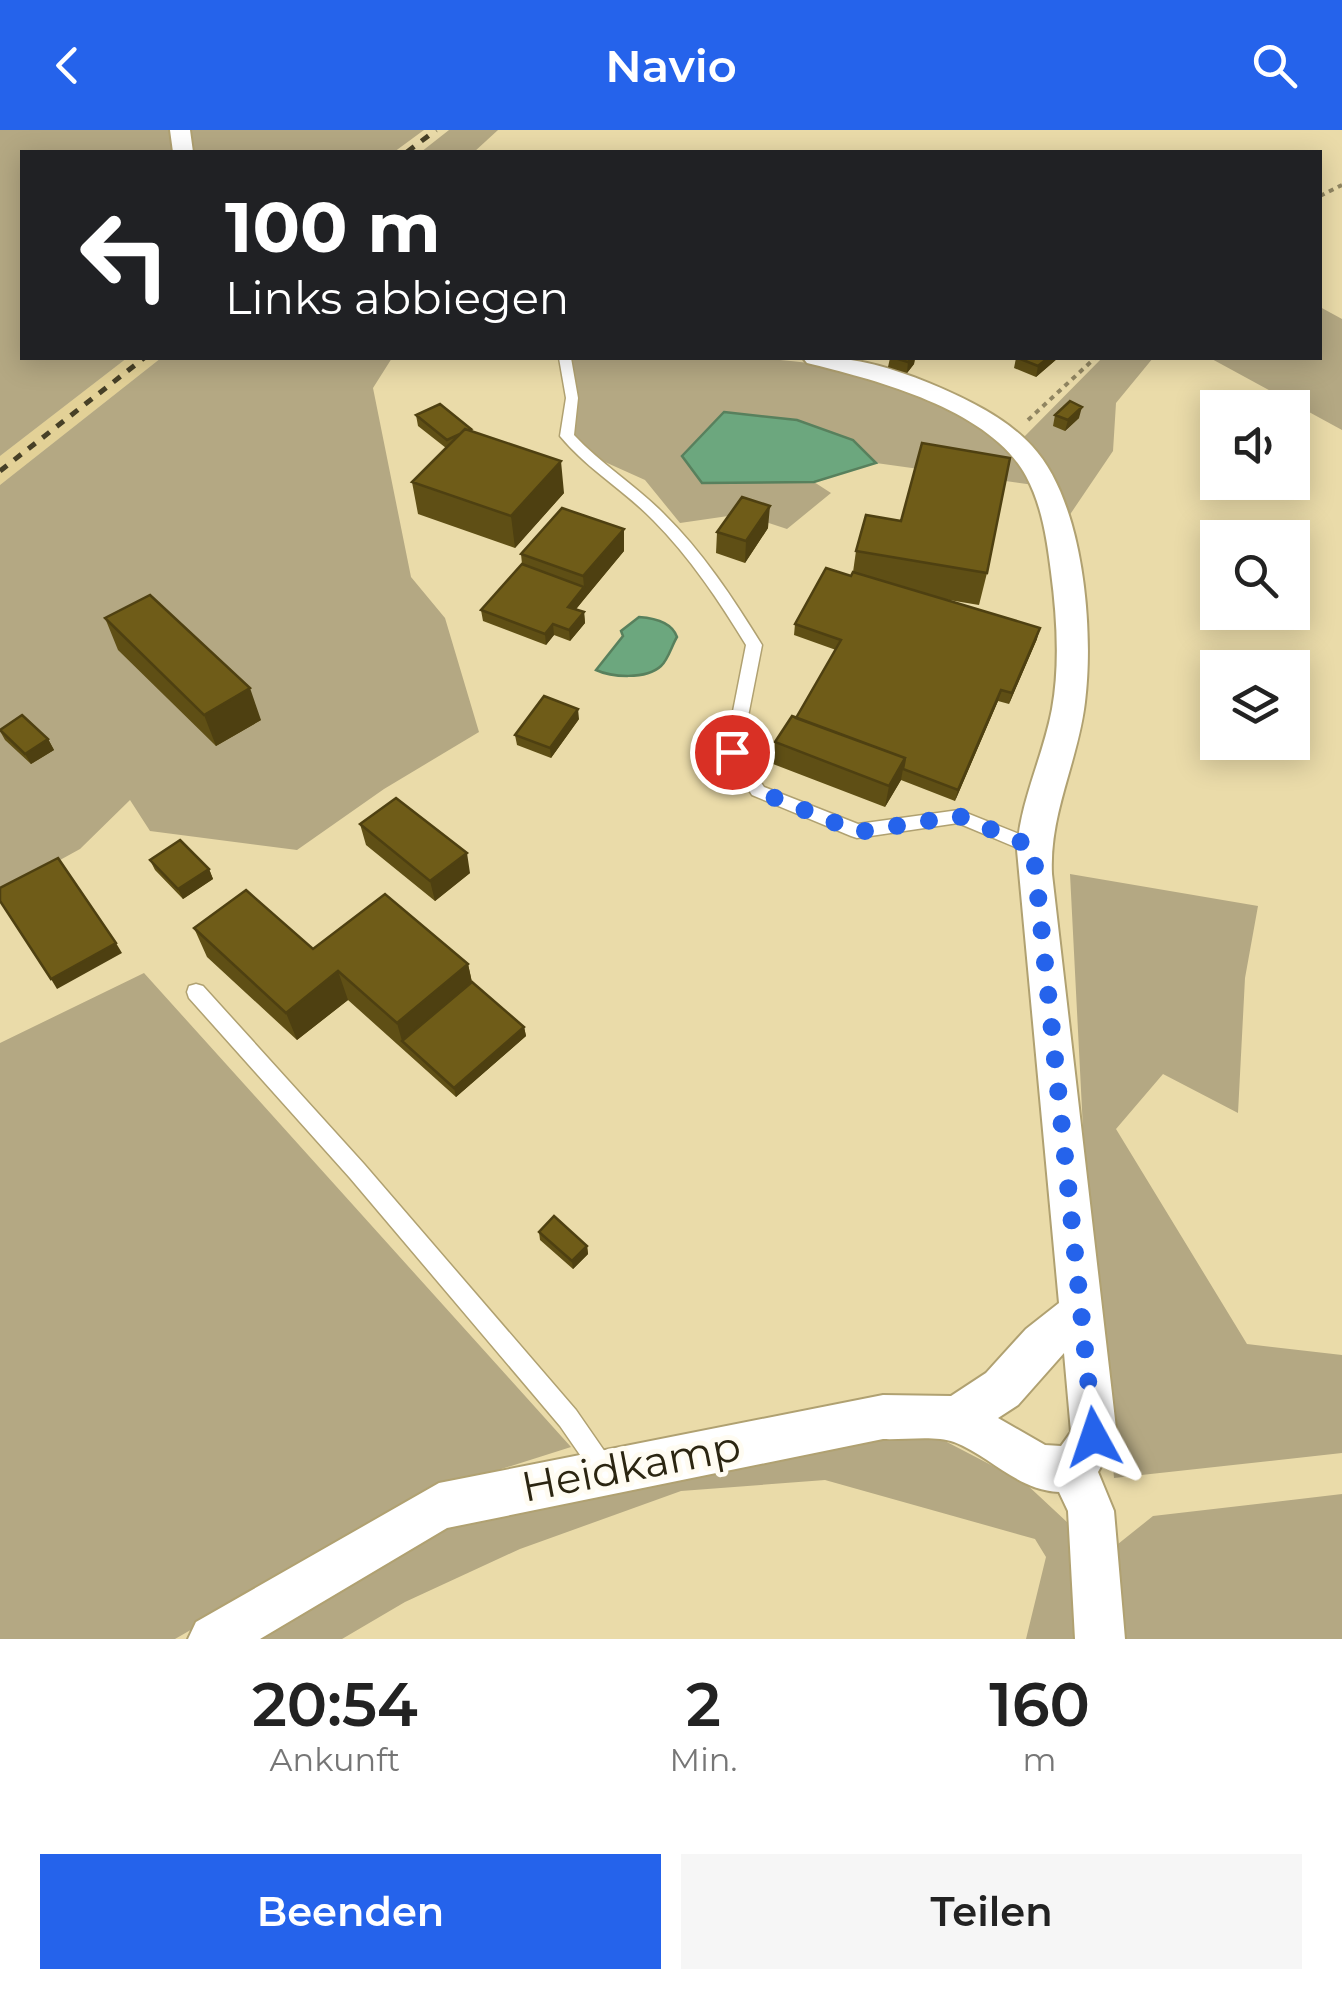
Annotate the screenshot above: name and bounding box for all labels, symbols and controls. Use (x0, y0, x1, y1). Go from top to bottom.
icon: back (40, 38, 95, 93)
text: Navio (605, 38, 737, 93)
icon: search (1247, 38, 1302, 93)
text: 100 m (225, 184, 441, 270)
icon: left (60, 190, 190, 320)
text: Links abbiegen (225, 270, 569, 325)
map controls (1200, 390, 1310, 760)
button: sound (1200, 390, 1310, 500)
button: search (1200, 520, 1310, 630)
button: layers (1200, 650, 1310, 760)
pin (690, 710, 775, 795)
icon: arrive (705, 725, 760, 780)
position arrow (1042, 1385, 1146, 1489)
street label: Heidkamp (517, 1419, 745, 1513)
text: 20:54 (252, 1668, 418, 1741)
text: 2 (686, 1668, 721, 1741)
text: 160 (989, 1668, 1090, 1741)
text: Ankunft (270, 1740, 400, 1779)
text: Min. (670, 1740, 737, 1779)
text: m (1023, 1740, 1057, 1779)
button: Beenden (40, 1854, 661, 1969)
button: Teilen (681, 1854, 1302, 1969)

